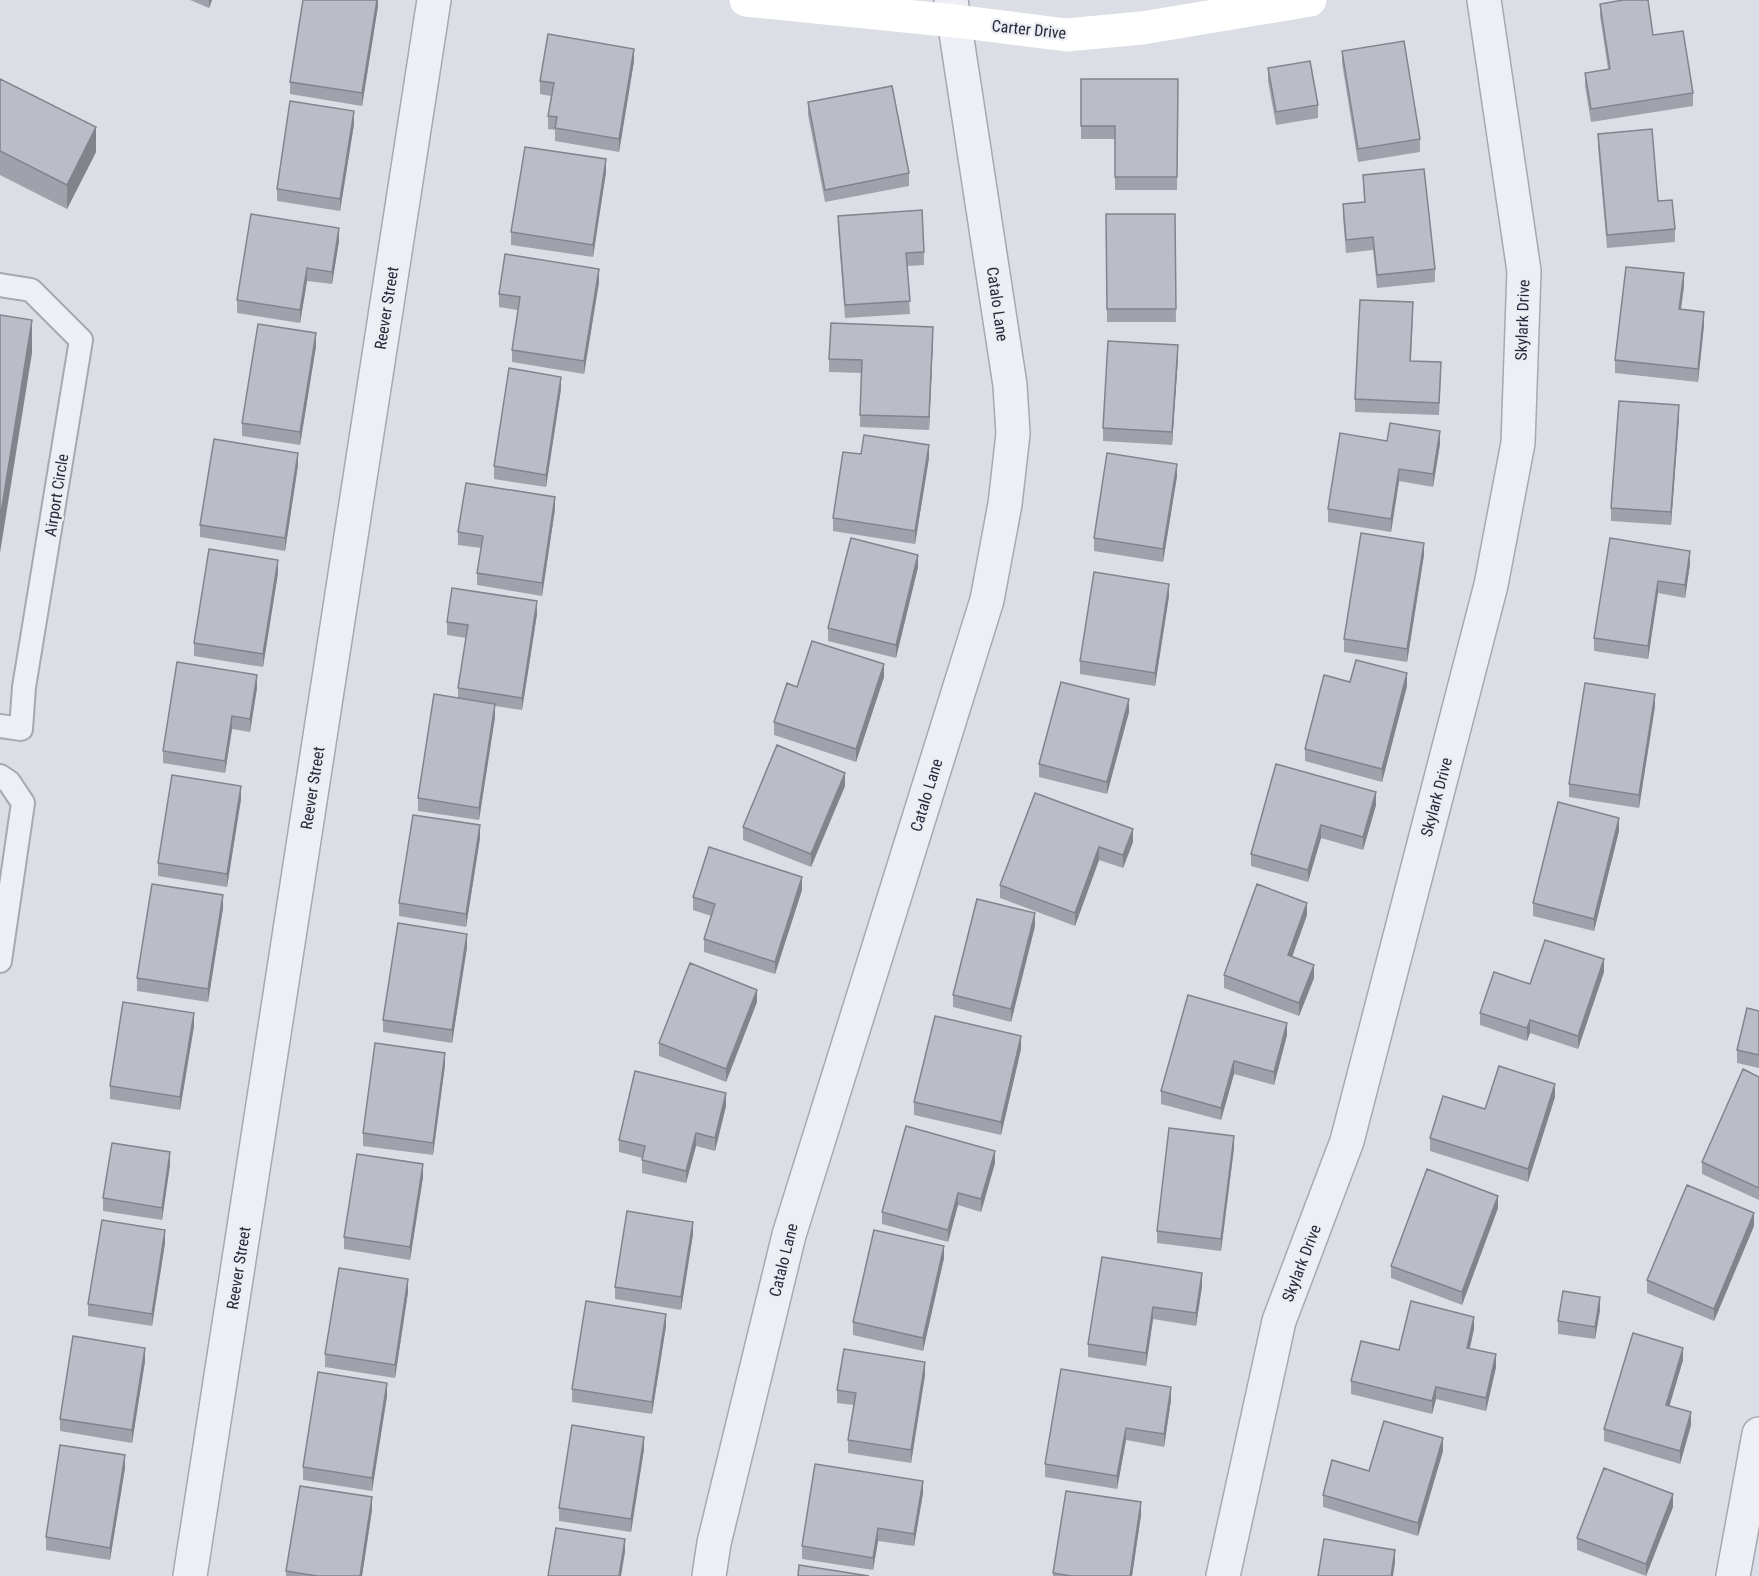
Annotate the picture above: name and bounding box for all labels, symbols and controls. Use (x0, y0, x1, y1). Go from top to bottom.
street label: Carter Drive (991, 16, 1067, 43)
street label: Reever Street (371, 265, 402, 351)
street label: Catalo Lane (983, 266, 1012, 343)
street label: Skylark Drive (1512, 279, 1533, 361)
street label: Airport Circle (41, 452, 72, 538)
street label: Reever Street (297, 745, 328, 831)
street label: Skylark Drive (1417, 755, 1456, 839)
street label: Catalo Lane (906, 756, 947, 834)
street label: Catalo Lane (765, 1221, 802, 1299)
street label: Skylark Drive (1278, 1222, 1325, 1304)
street label: Reever Street (223, 1225, 254, 1311)

